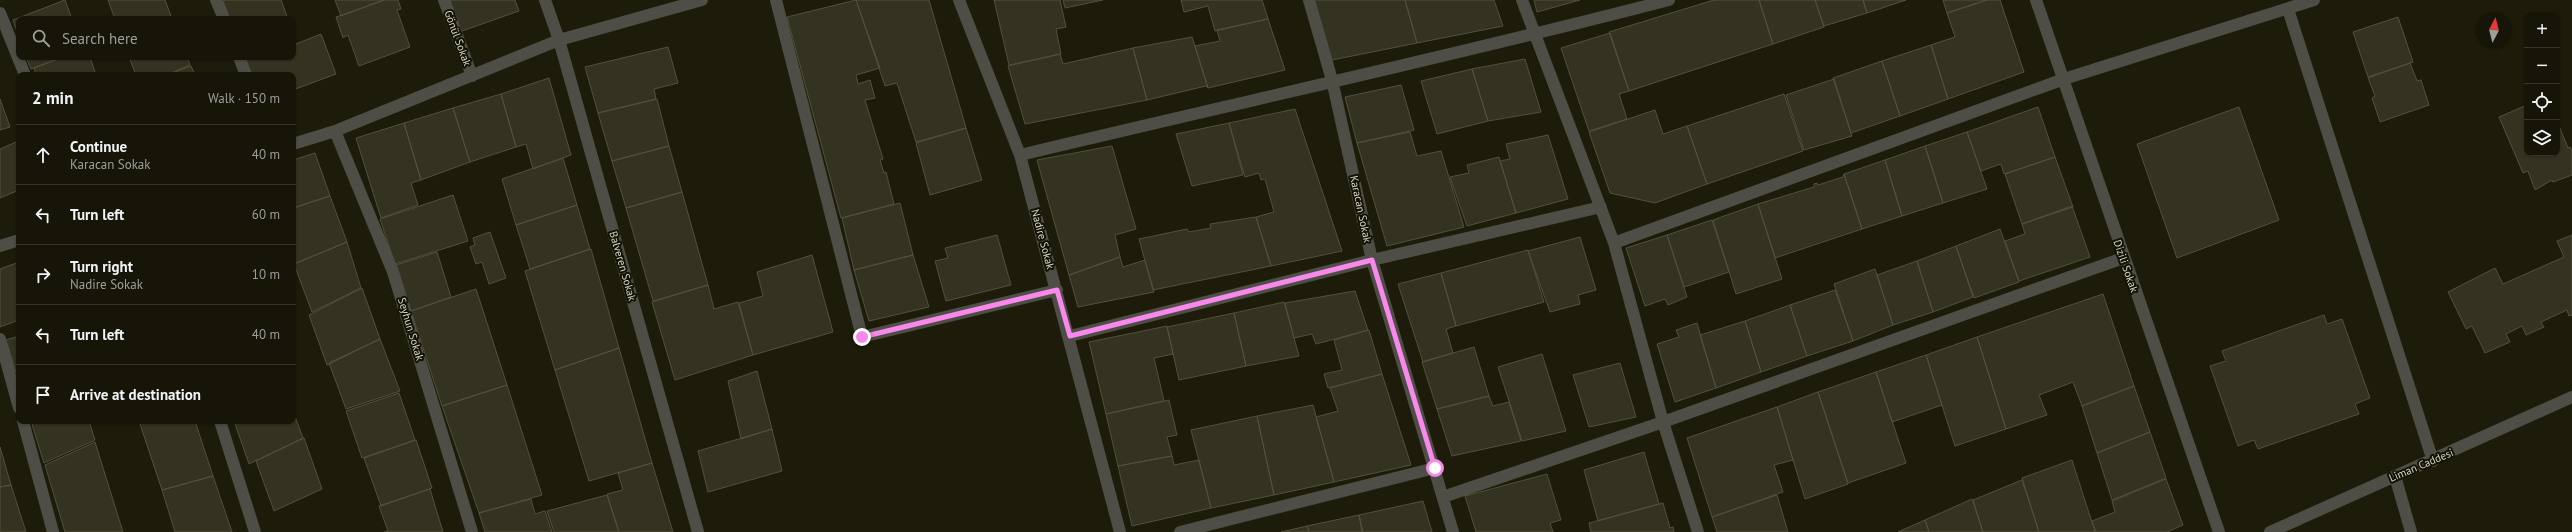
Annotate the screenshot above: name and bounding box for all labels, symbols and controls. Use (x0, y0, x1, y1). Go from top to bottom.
street label: Gönül Sokak (441, 8, 475, 69)
north arrow (2476, 12, 2512, 48)
map controls (2524, 12, 2560, 156)
button: + (2524, 12, 2560, 48)
search box (16, 16, 296, 60)
icon: search (30, 27, 52, 49)
text: Search here (62, 29, 138, 48)
button: − (2524, 48, 2560, 84)
button: locate (2524, 84, 2560, 120)
text: 2 min (32, 87, 73, 109)
text: Walk · 150 m (208, 90, 280, 107)
button: layers (2524, 120, 2560, 156)
text: Continue (70, 137, 127, 156)
icon: ahead (32, 144, 54, 166)
text: 40 m (252, 146, 280, 163)
text: Karacan Sokak (70, 156, 151, 173)
street label: Karacan Sokak (1347, 174, 1375, 245)
icon: left (32, 204, 54, 226)
text: Turn left (70, 205, 124, 224)
text: 60 m (252, 206, 280, 223)
street label: Nadire Sokak (1028, 207, 1058, 271)
street label: Balveren Sokak (606, 230, 640, 303)
street label: Dizili Sokak (2110, 238, 2142, 295)
text: Turn right (70, 257, 133, 276)
icon: right (32, 264, 54, 286)
text: 10 m (252, 266, 280, 283)
text: Nadire Sokak (70, 276, 143, 293)
street label: Seyhun Sokak (395, 296, 427, 363)
icon: left (32, 324, 54, 346)
text: Turn left (70, 325, 124, 344)
text: 40 m (252, 326, 280, 343)
route end (853, 328, 871, 346)
icon: arrive (32, 384, 54, 406)
text: Arrive at destination (70, 385, 201, 404)
street label: Liman Caddesi (2387, 445, 2455, 485)
route start (1426, 459, 1444, 477)

